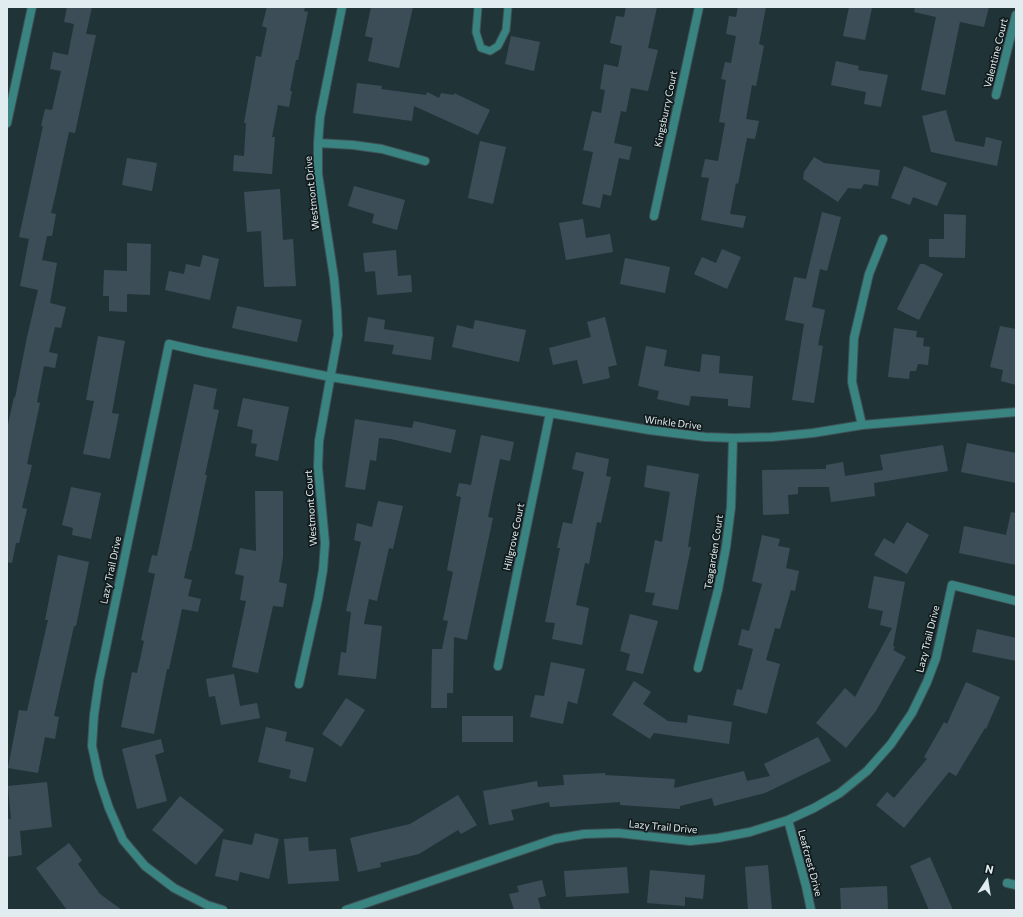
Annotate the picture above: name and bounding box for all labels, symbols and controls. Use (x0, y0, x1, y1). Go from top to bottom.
street label: Valentine Court (982, 17, 1010, 89)
street label: Kingsburry Court (652, 70, 680, 148)
street label: Westmont Drive (302, 156, 322, 230)
street label: Winkle Drive (644, 414, 702, 432)
street label: Westmont Court (302, 470, 320, 546)
street label: Hillgrove Court (501, 502, 527, 572)
street label: Teagarden Court (702, 514, 726, 590)
street label: Lazy Trail Drive (98, 535, 124, 605)
street label: Lazy Trail Drive (914, 604, 942, 674)
street label: Lazy Trail Drive (628, 818, 698, 836)
street label: Leafcrest Drive (795, 828, 825, 898)
north arrow (967, 861, 1007, 901)
text: N (984, 862, 995, 876)

